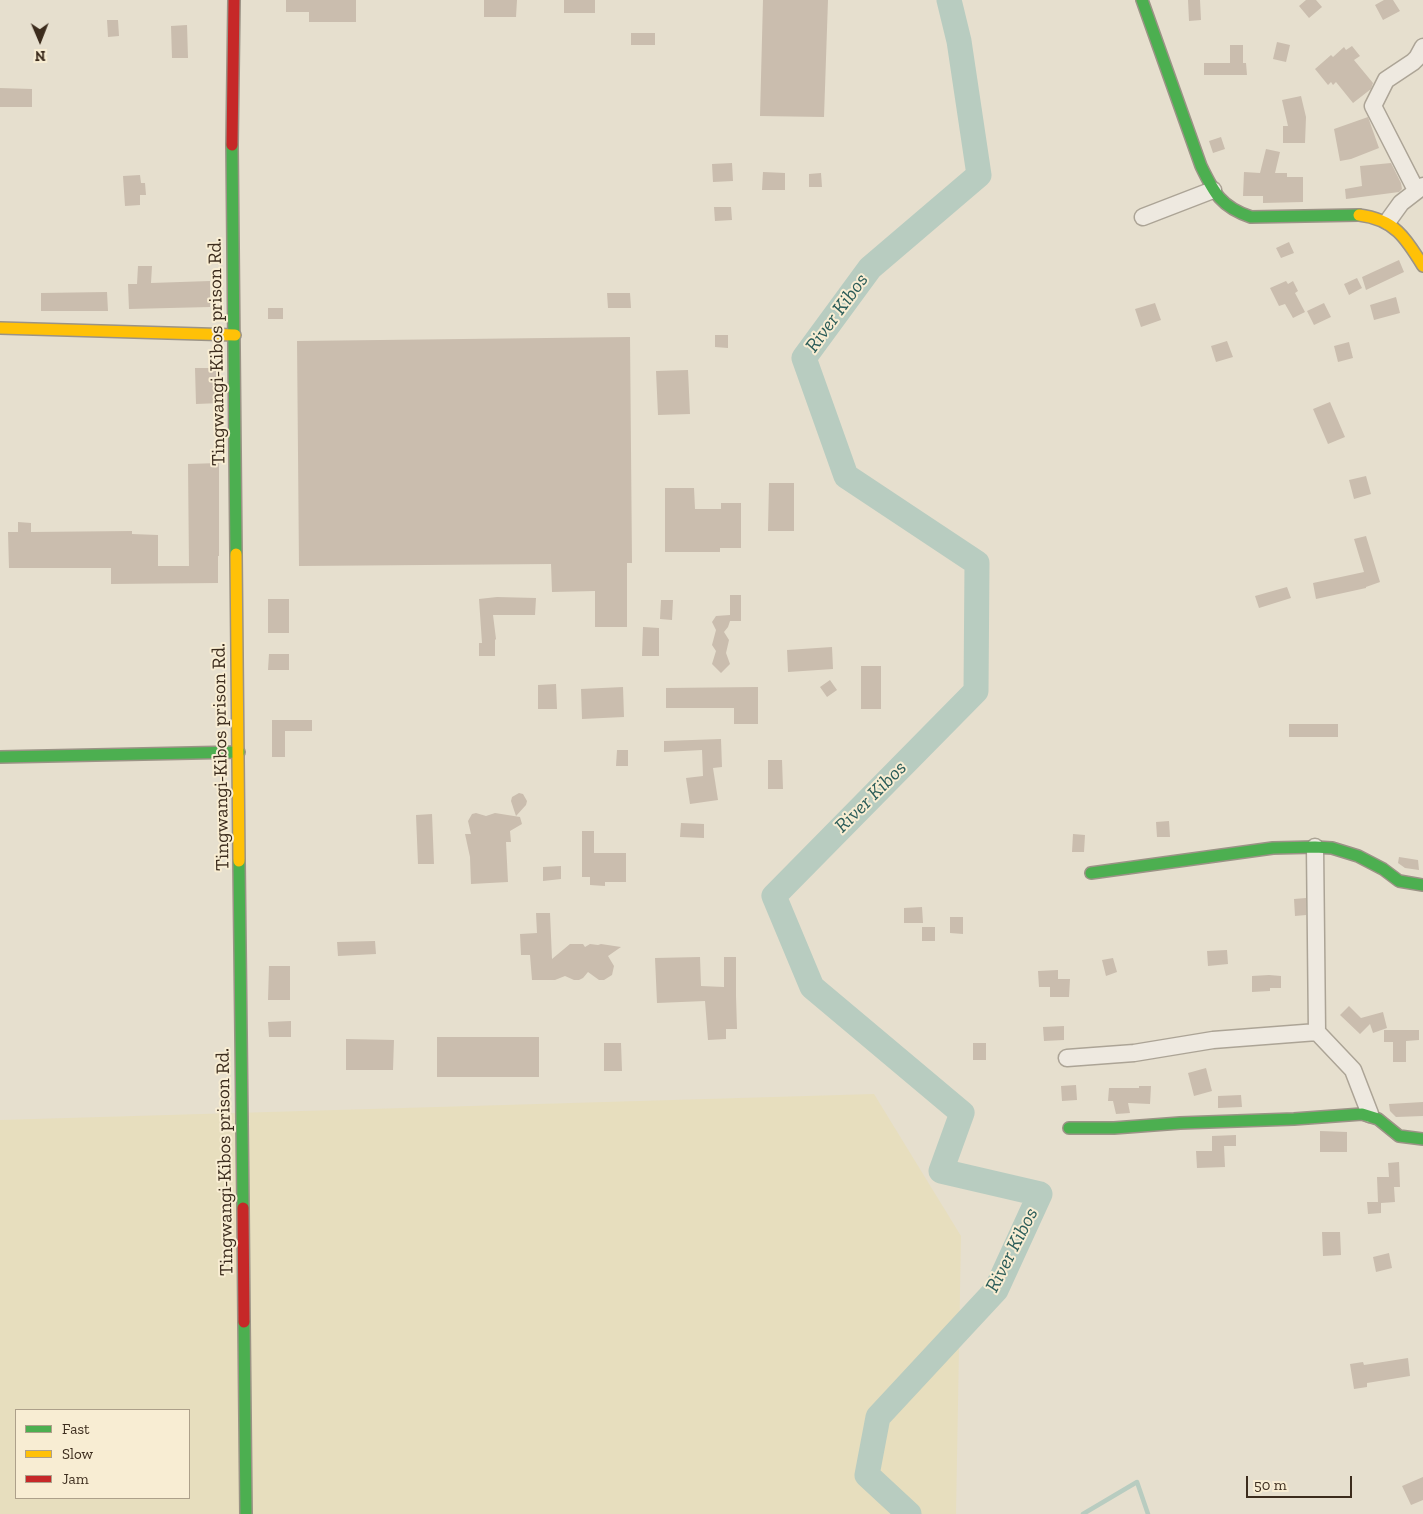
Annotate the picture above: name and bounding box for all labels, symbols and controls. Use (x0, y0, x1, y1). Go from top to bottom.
north arrow (15, 15, 65, 65)
text: N (35, 47, 46, 64)
street label: Tingwangi-Kibos prison Rd. (204, 238, 230, 466)
water label: River Kibos (800, 269, 874, 357)
street label: Tingwangi-Kibos prison Rd. (208, 643, 234, 871)
water label: River Kibos (830, 756, 912, 838)
street label: Tingwangi-Kibos prison Rd. (212, 1048, 238, 1276)
water label: River Kibos (980, 1204, 1044, 1296)
legend (15, 1409, 190, 1499)
text: Fast (62, 1420, 90, 1438)
text: Slow (62, 1445, 93, 1463)
scale bar (1248, 1466, 1354, 1498)
text: Jam (62, 1470, 89, 1488)
text: 50 m (1254, 1476, 1287, 1494)

